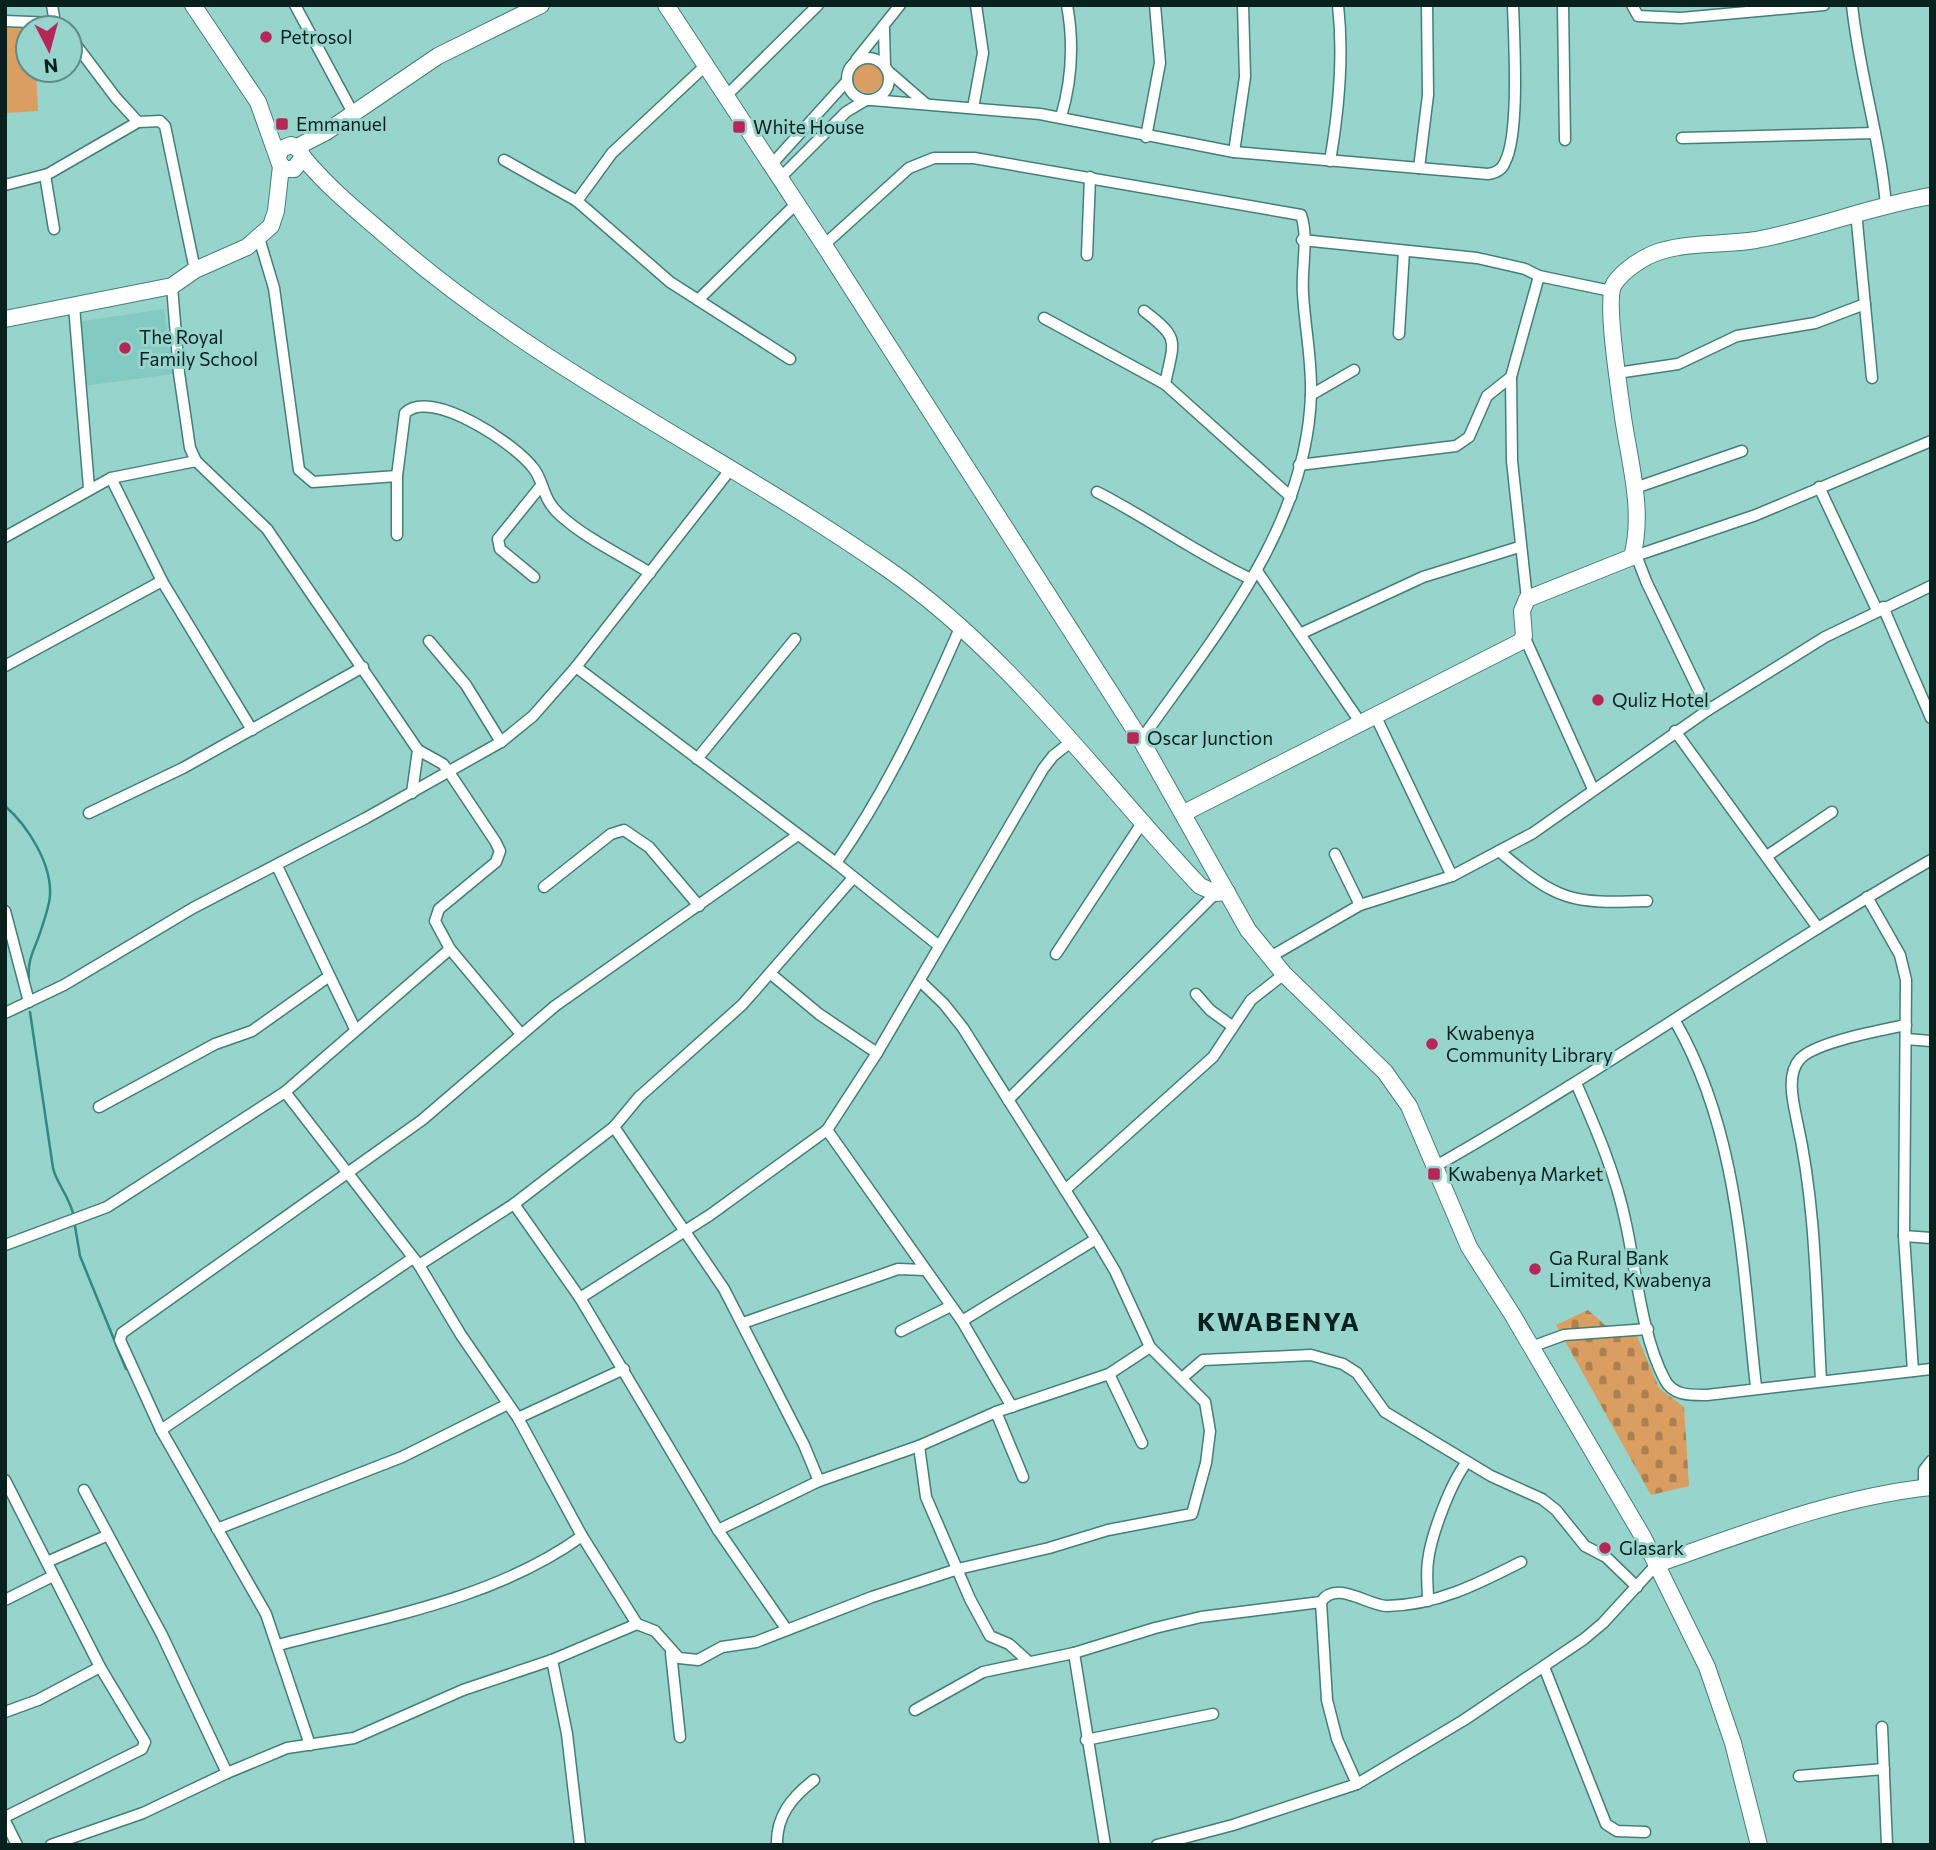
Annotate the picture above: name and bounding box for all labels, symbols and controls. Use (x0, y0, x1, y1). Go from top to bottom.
north arrow (14, 14, 84, 84)
place label: Petrosol (280, 25, 353, 48)
marker: Petrosol (258, 29, 274, 45)
text: N (43, 54, 59, 79)
place label: Emmanuel (296, 112, 387, 135)
place label: White House (753, 115, 864, 138)
marker: Emmanuel (274, 116, 290, 132)
marker: White House (731, 119, 747, 135)
place label: The Royal Family School (139, 325, 258, 370)
marker: The Royal Family School (117, 340, 133, 356)
place label: Quliz Hotel (1612, 688, 1709, 711)
marker: Quliz Hotel (1590, 692, 1606, 708)
place label: Oscar Junction (1147, 726, 1273, 749)
marker: Oscar Junction (1125, 730, 1141, 746)
place label: Kwabenya Community Library (1446, 1021, 1613, 1066)
marker: Kwabenya Community Library (1424, 1036, 1440, 1052)
place label: Kwabenya Market (1448, 1162, 1603, 1185)
marker: Kwabenya Market (1426, 1166, 1442, 1182)
place label: Ga Rural Bank Limited, Kwabenya (1549, 1246, 1711, 1291)
marker: Ga Rural Bank Limited, Kwabenya (1527, 1261, 1543, 1277)
district label: KWABENYA (1197, 1305, 1361, 1336)
place label: Glasark (1619, 1536, 1684, 1559)
marker: Glasark (1597, 1540, 1613, 1556)

